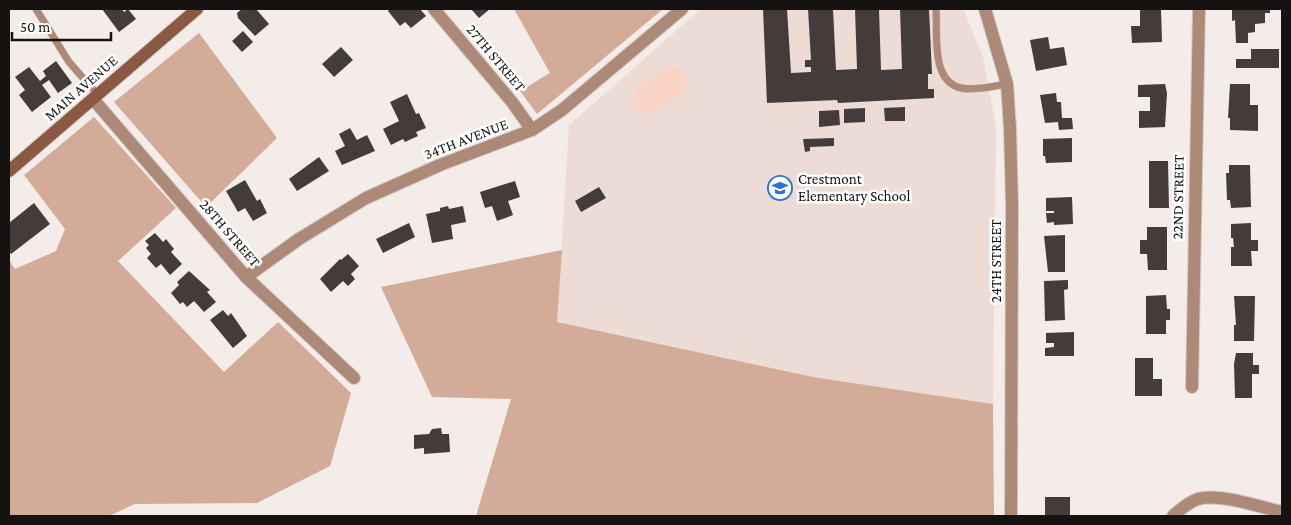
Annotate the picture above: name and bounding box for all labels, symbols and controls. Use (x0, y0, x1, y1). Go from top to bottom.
scale bar (12, 10, 111, 42)
text: 50 m (20, 19, 50, 35)
street label: 27TH STREET (463, 21, 529, 95)
street label: MAIN AVENUE (41, 52, 121, 124)
street label: 34TH AVENUE (422, 116, 510, 162)
street label: 22ND STREET (1169, 154, 1187, 240)
place label: Crestmont Elementary School (798, 171, 910, 205)
school or university icon: Crestmont Elementary School (767, 175, 793, 201)
street label: 28TH STREET (196, 196, 264, 270)
street label: 24TH STREET (988, 219, 1004, 303)

